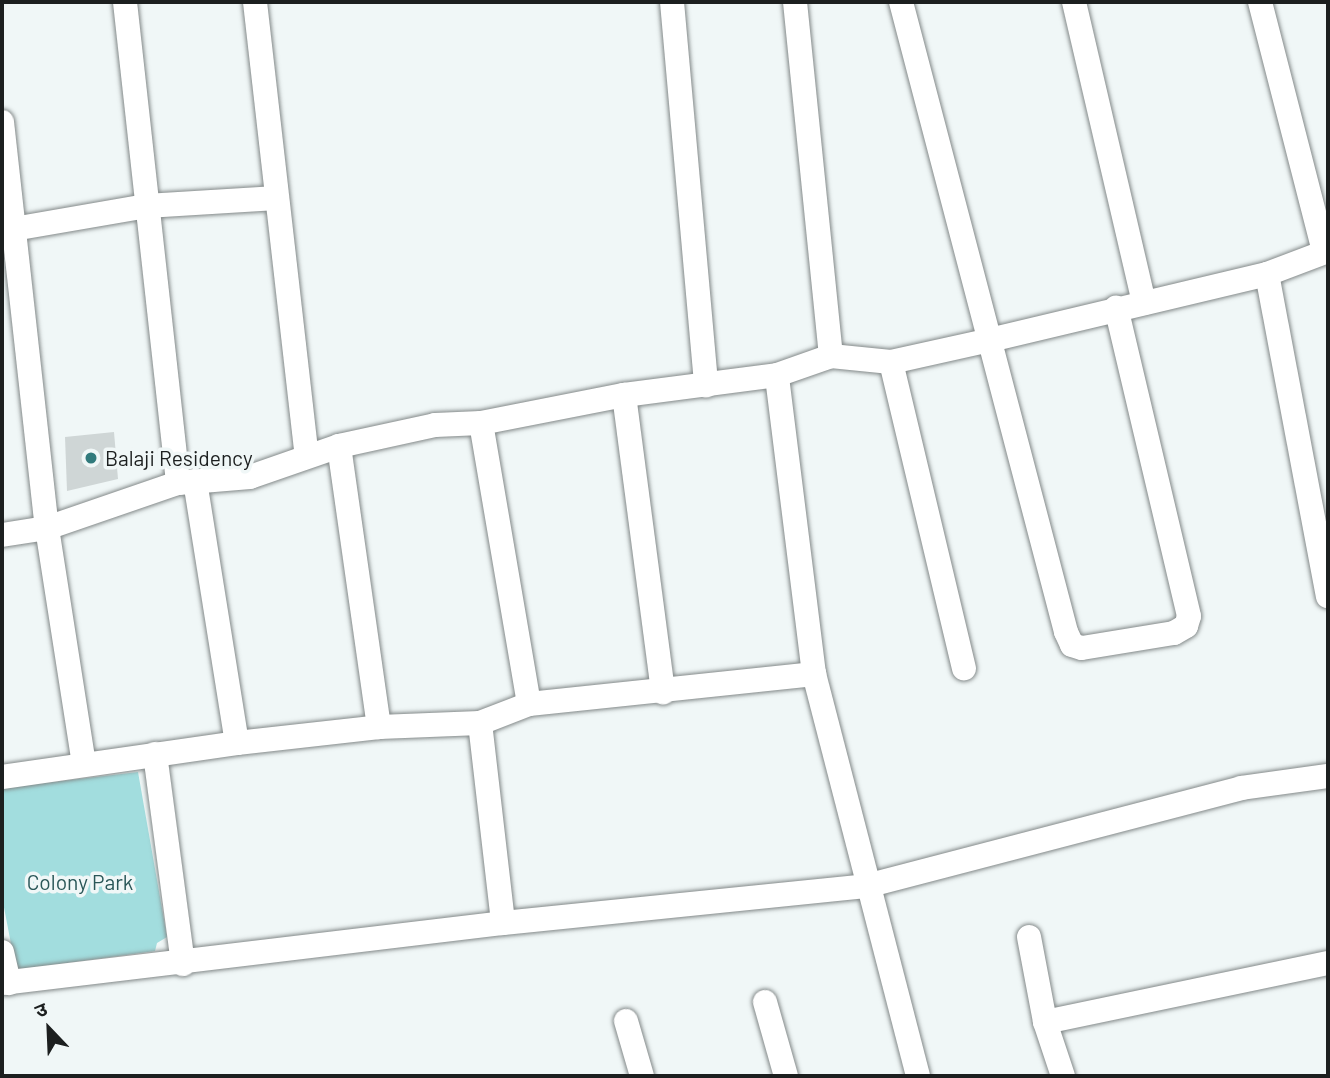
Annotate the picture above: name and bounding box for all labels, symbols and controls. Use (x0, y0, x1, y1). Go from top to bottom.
place label: Balaji Residency (105, 445, 253, 471)
marker: Balaji Residency (83, 450, 99, 466)
park label: Colony Park (27, 869, 133, 895)
north arrow (14, 994, 84, 1064)
text: उ (31, 996, 50, 1022)

